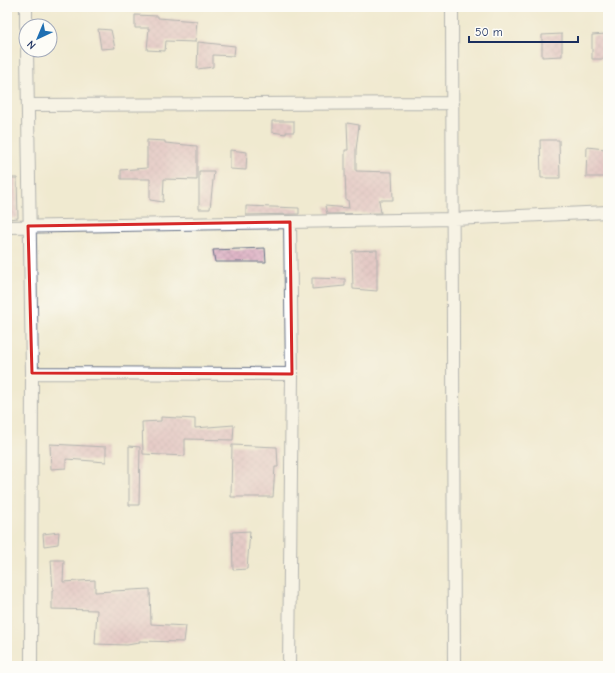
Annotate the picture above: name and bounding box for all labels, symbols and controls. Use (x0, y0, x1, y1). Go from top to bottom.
north arrow (18, 18, 58, 58)
scale bar (469, 18, 578, 44)
text: 50 m (475, 25, 503, 39)
text: N (24, 38, 39, 52)

